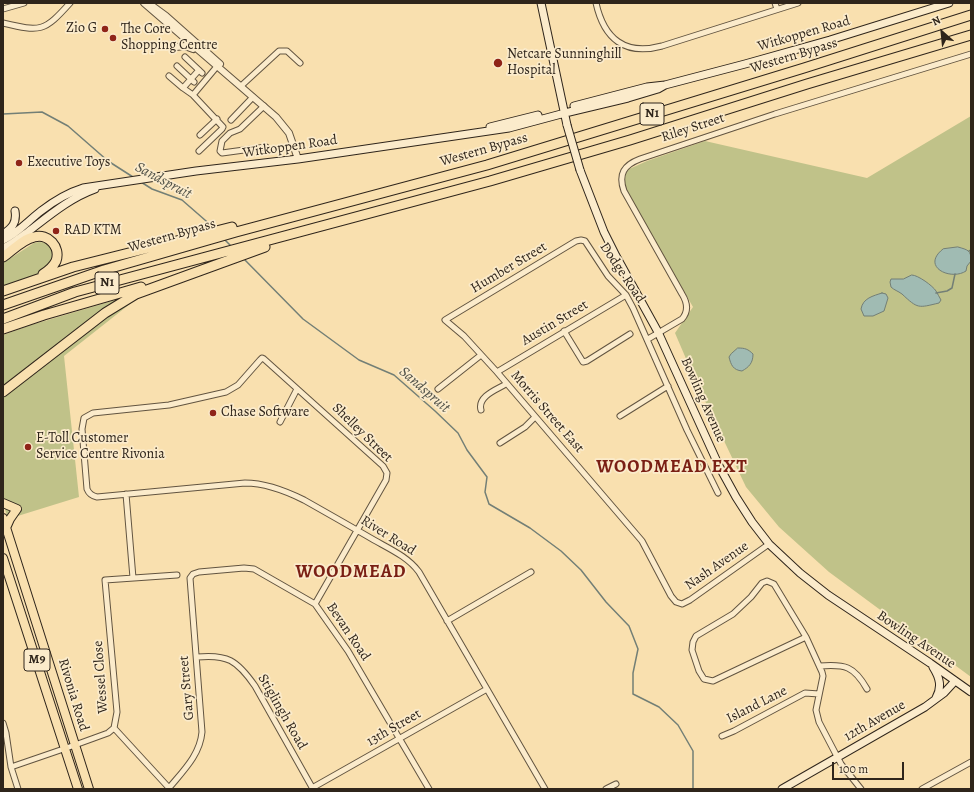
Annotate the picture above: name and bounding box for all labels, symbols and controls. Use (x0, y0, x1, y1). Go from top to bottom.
north arrow (922, 12, 962, 52)
text: N (929, 12, 943, 29)
street label: Witkoppen Road (756, 13, 852, 55)
place label: Zio G (66, 21, 97, 37)
place label: The Core Shopping Centre (121, 22, 217, 54)
marker: Zio G (100, 24, 110, 34)
marker: The Core Shopping Centre (108, 33, 118, 43)
street label: Western Bypass (748, 35, 840, 77)
place label: Netcare Sunninghill Hospital (507, 47, 621, 80)
marker: Netcare Sunninghill Hospital (492, 57, 504, 69)
road number: N1 (640, 103, 664, 125)
street label: Riley Street (659, 110, 727, 146)
street label: Western Bypass (438, 129, 530, 171)
street label: Witkoppen Road (242, 132, 338, 162)
place label: Executive Toys (27, 155, 110, 171)
marker: Executive Toys (14, 158, 24, 168)
water label: Sandspruit (132, 159, 194, 203)
street label: Western Bypass (126, 215, 218, 257)
place label: RAD KTM (64, 223, 122, 239)
marker: RAD KTM (51, 226, 61, 236)
street label: Humber Street (468, 239, 550, 297)
street label: Dodge Road (596, 239, 648, 307)
road number: N1 (95, 272, 119, 294)
street label: Austin Street (519, 297, 591, 349)
street label: Bowling Avenue (677, 355, 729, 445)
water label: Sandspruit (395, 363, 453, 417)
street label: Morris Street East (507, 367, 587, 457)
street label: Shelley Street (328, 400, 396, 466)
place label: Chase Software (221, 405, 309, 421)
marker: Chase Software (208, 408, 218, 418)
place label: E-Toll Customer Service Centre Rivonia (36, 431, 165, 464)
marker: E-Toll Customer Service Centre Rivonia (23, 442, 33, 452)
district label: WOODMEAD EXT (596, 457, 748, 479)
street label: River Road (357, 512, 419, 560)
street label: Nash Avenue (682, 538, 752, 594)
district label: WOODMEAD (295, 562, 407, 584)
street label: Bevan Road (322, 600, 374, 664)
street label: Bowling Avenue (873, 607, 959, 673)
street label: Wessel Close (90, 640, 112, 714)
road number: M9 (24, 649, 50, 671)
street label: Gary Street (176, 655, 198, 721)
street label: Rivonia Road (54, 656, 92, 734)
street label: Stiglingh Road (254, 671, 310, 753)
street label: Island Lane (724, 683, 790, 727)
street label: 12th Avenue (841, 697, 909, 745)
street label: 13th Street (364, 706, 424, 750)
scale bar (834, 754, 906, 780)
text: 100 m (839, 761, 868, 777)

